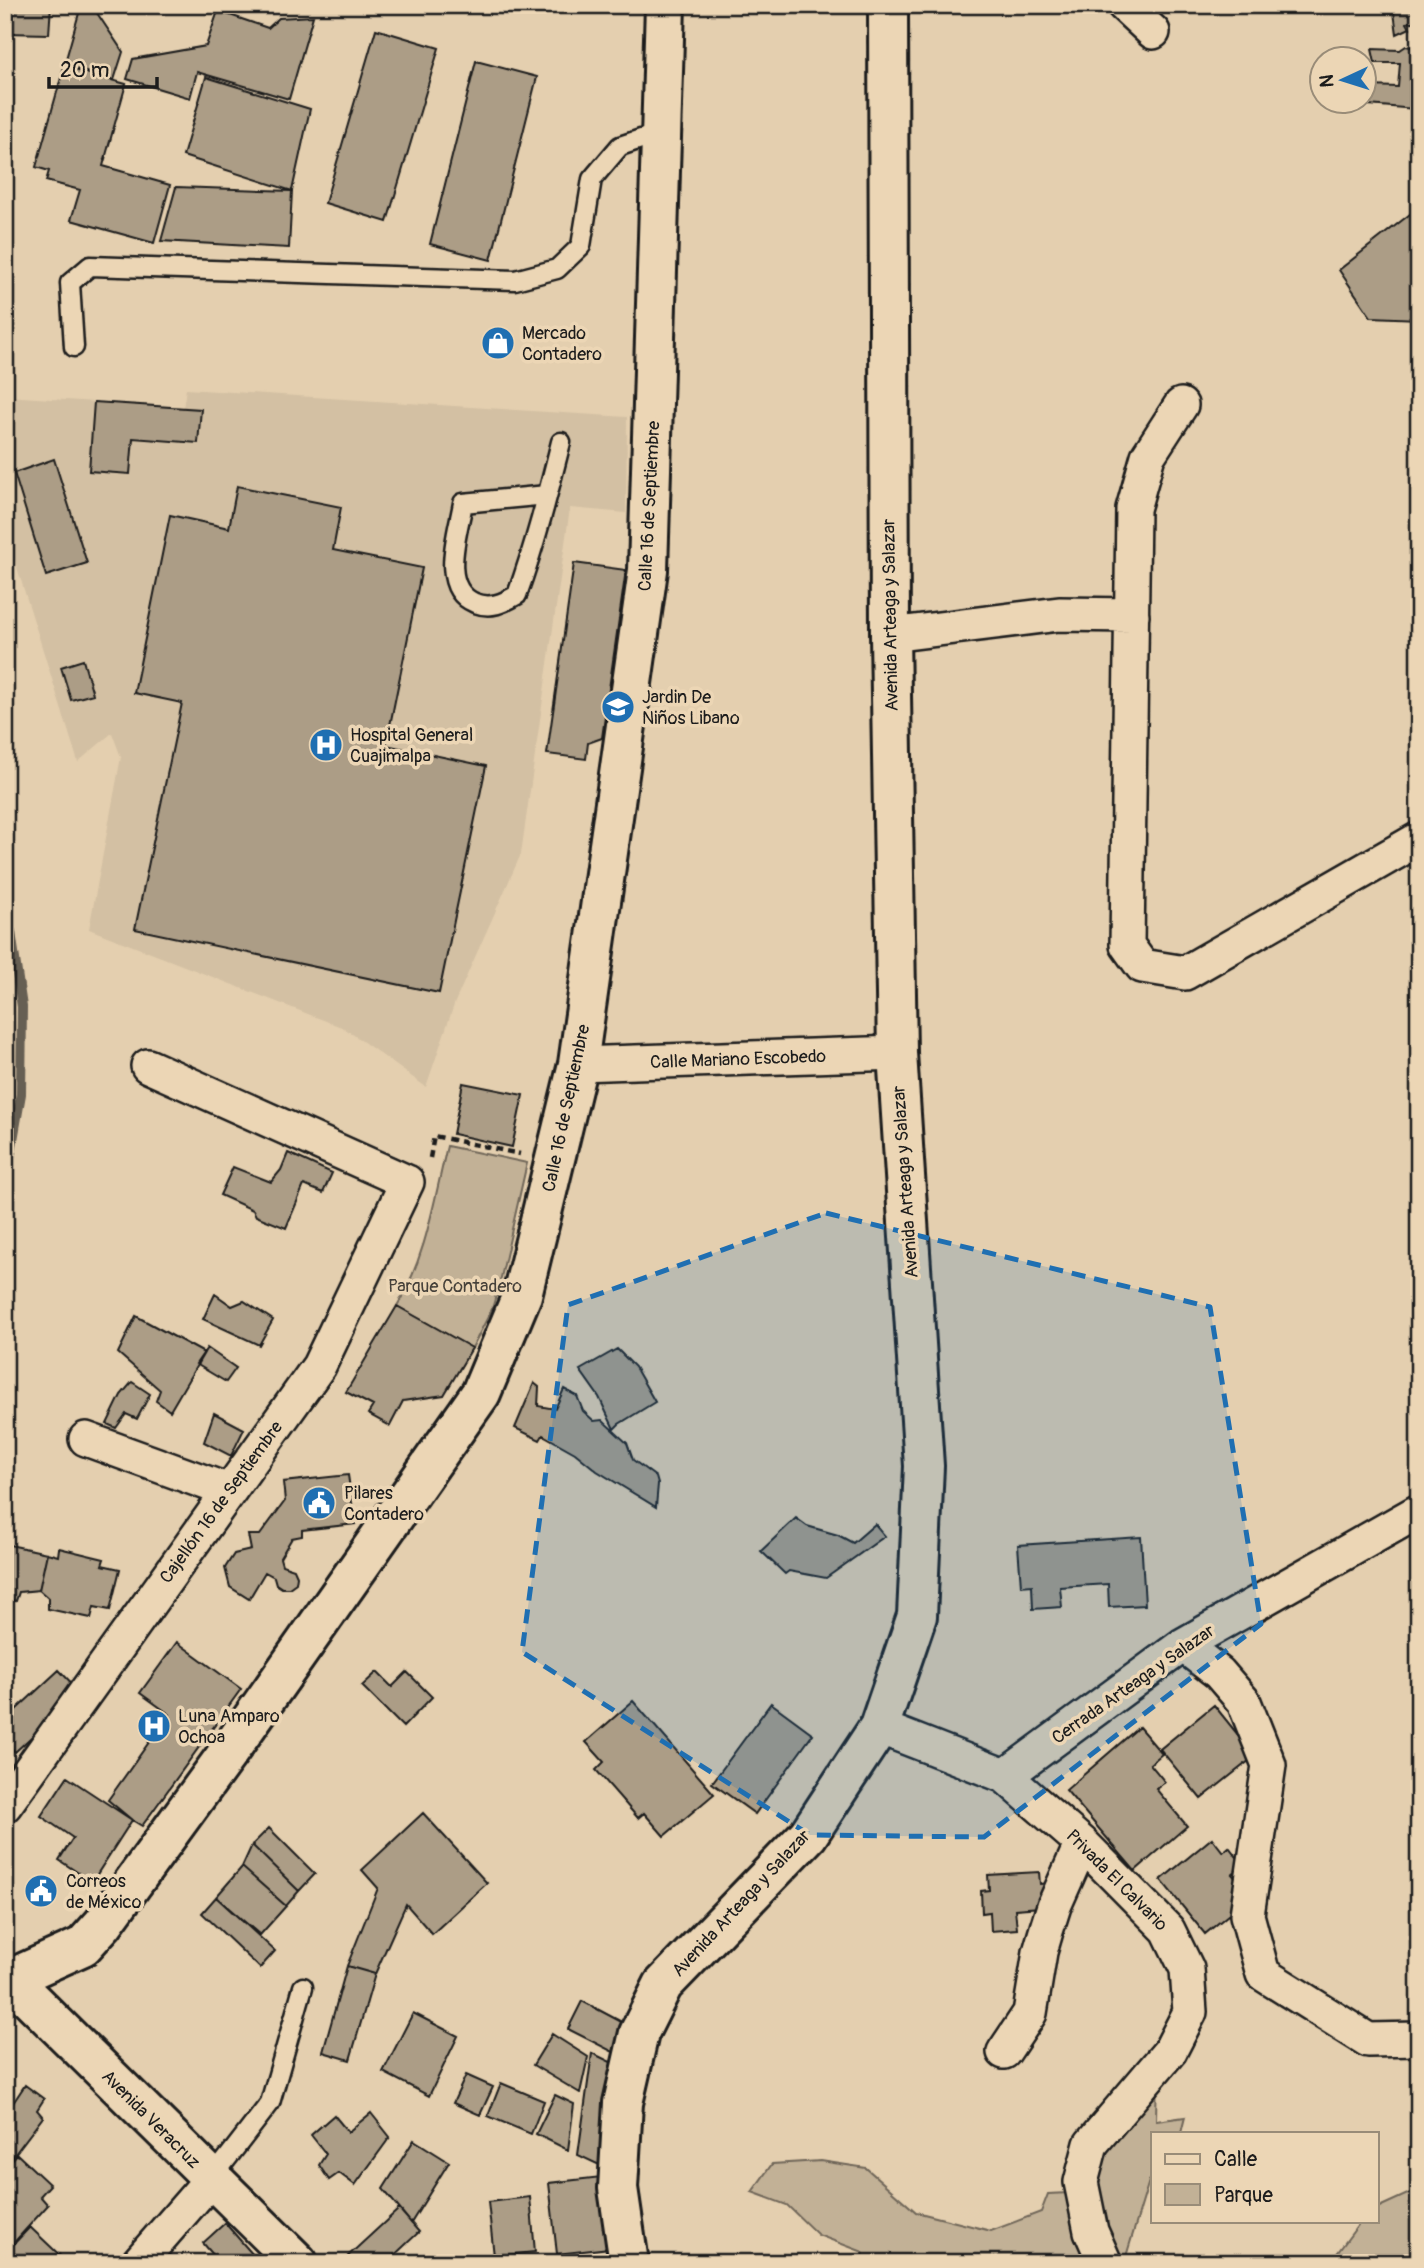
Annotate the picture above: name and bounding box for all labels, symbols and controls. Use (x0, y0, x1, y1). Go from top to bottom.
scale bar (49, 46, 158, 90)
north arrow (1308, 46, 1378, 116)
text: 20 m (60, 57, 109, 84)
text: N (1315, 74, 1339, 88)
place label: Mercado Contadero (522, 322, 602, 366)
shop icon: Mercado Contadero (479, 324, 517, 362)
street label: Calle 16 de Septiembre (634, 420, 665, 592)
street label: Avenida Arteaga y Salazar (877, 518, 904, 712)
place label: Jardin De Niños Libano (642, 686, 740, 730)
school or university icon: Jardin De Niños Libano (599, 688, 637, 726)
place label: Hospital General Cuajimalpa (350, 724, 473, 768)
hospital icon: Hospital General Cuajimalpa (307, 726, 345, 764)
street label: Calle 16 de Septiembre (537, 1022, 596, 1194)
street label: Calle Mariano Escobedo (650, 1045, 827, 1074)
street label: Avenida Arteaga y Salazar (887, 1084, 924, 1279)
park label: Parque Contadero (388, 1275, 522, 1298)
street label: Cajellón 16 de Septiembre (155, 1417, 288, 1588)
place label: Pilares Contadero (344, 1482, 424, 1526)
public building icon: Pilares Contadero (300, 1484, 338, 1522)
street label: Cerrada Arteaga y Salazar (1047, 1619, 1220, 1749)
place label: Luna Amparo Ochoa (178, 1705, 280, 1749)
hospital icon: Luna Amparo Ochoa (135, 1707, 173, 1745)
street label: Avenida Arteaga y Salazar (667, 1825, 816, 1982)
street label: Privada El Calvario (1061, 1825, 1173, 1936)
place label: Correos de México (66, 1870, 142, 1914)
public building icon: Correos de México (22, 1872, 60, 1910)
street label: Avenida Veracruz (96, 2065, 205, 2174)
legend (1151, 2132, 1378, 2222)
text: Calle (1214, 2146, 1258, 2173)
text: Parque (1214, 2182, 1273, 2209)

